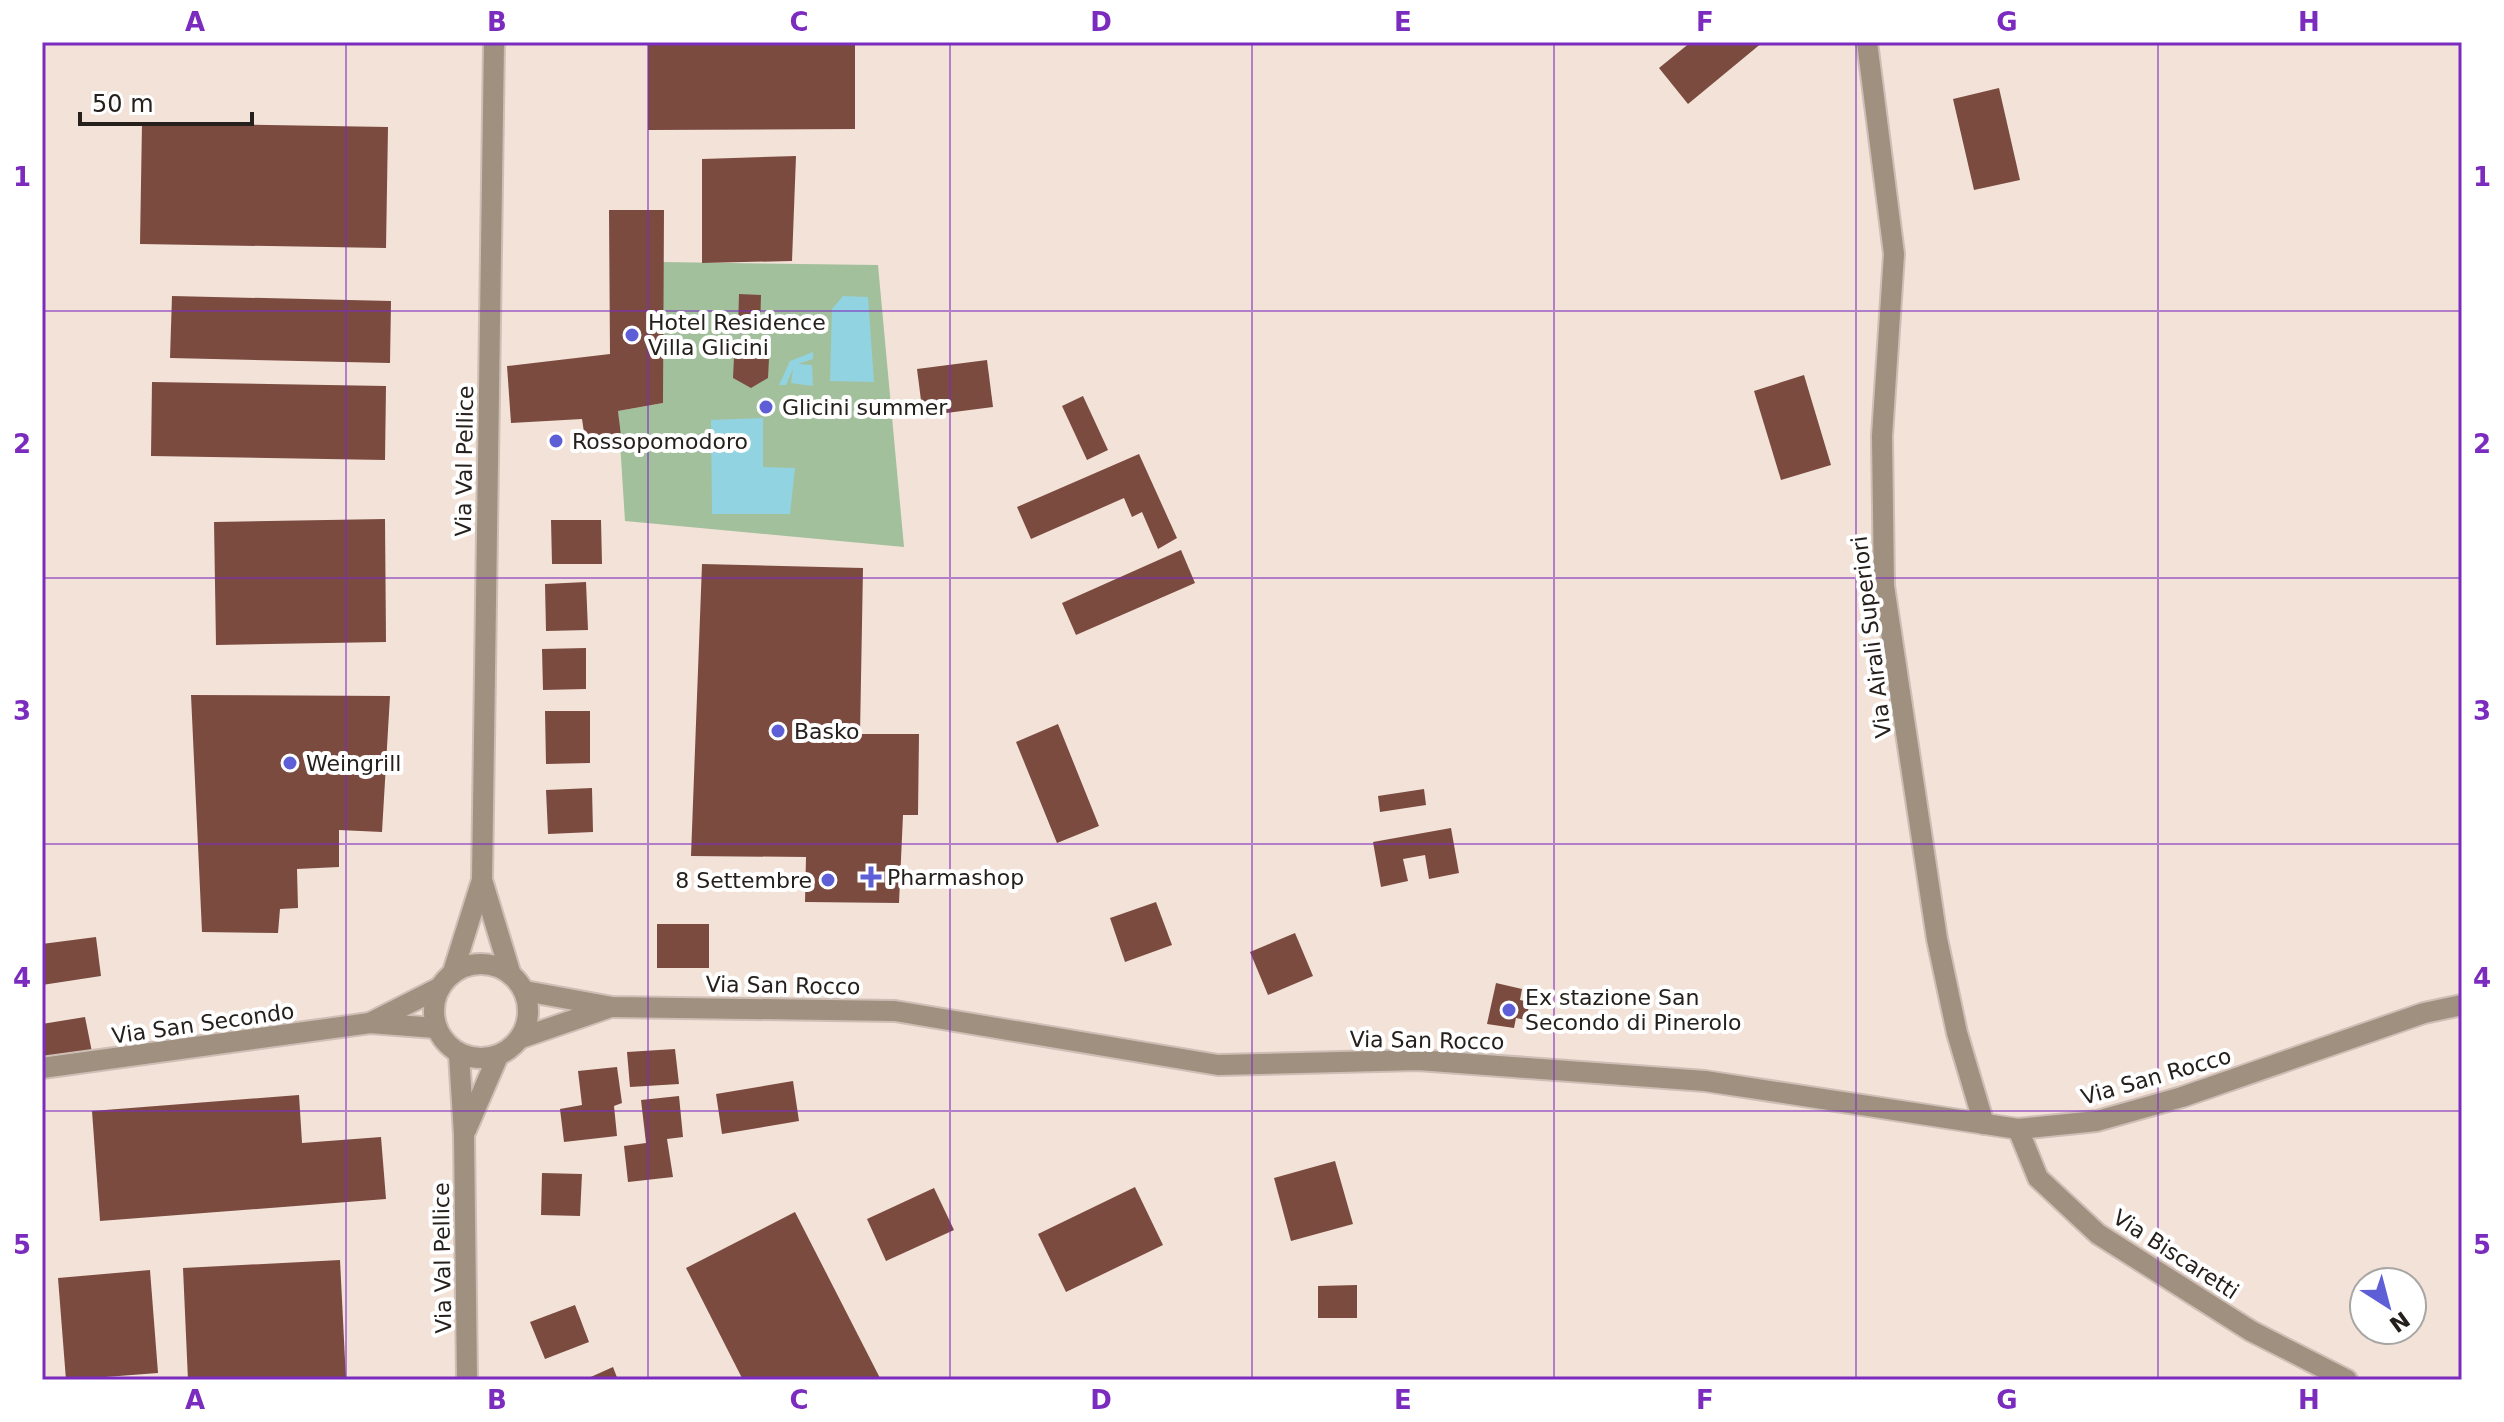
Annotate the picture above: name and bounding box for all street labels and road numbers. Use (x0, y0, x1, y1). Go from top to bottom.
street label: Via Val Pellice (451, 385, 478, 537)
street label: Via Airali Superiori (1847, 535, 1896, 739)
street label: Via San Rocco (705, 972, 861, 999)
street label: Via San Secondo (110, 998, 296, 1049)
street label: Via San Rocco (1349, 1027, 1505, 1054)
street label: Via San Rocco (2078, 1043, 2234, 1110)
street label: Via Val Pellice (429, 1182, 456, 1334)
street label: Via Biscaretti (2108, 1204, 2243, 1304)

